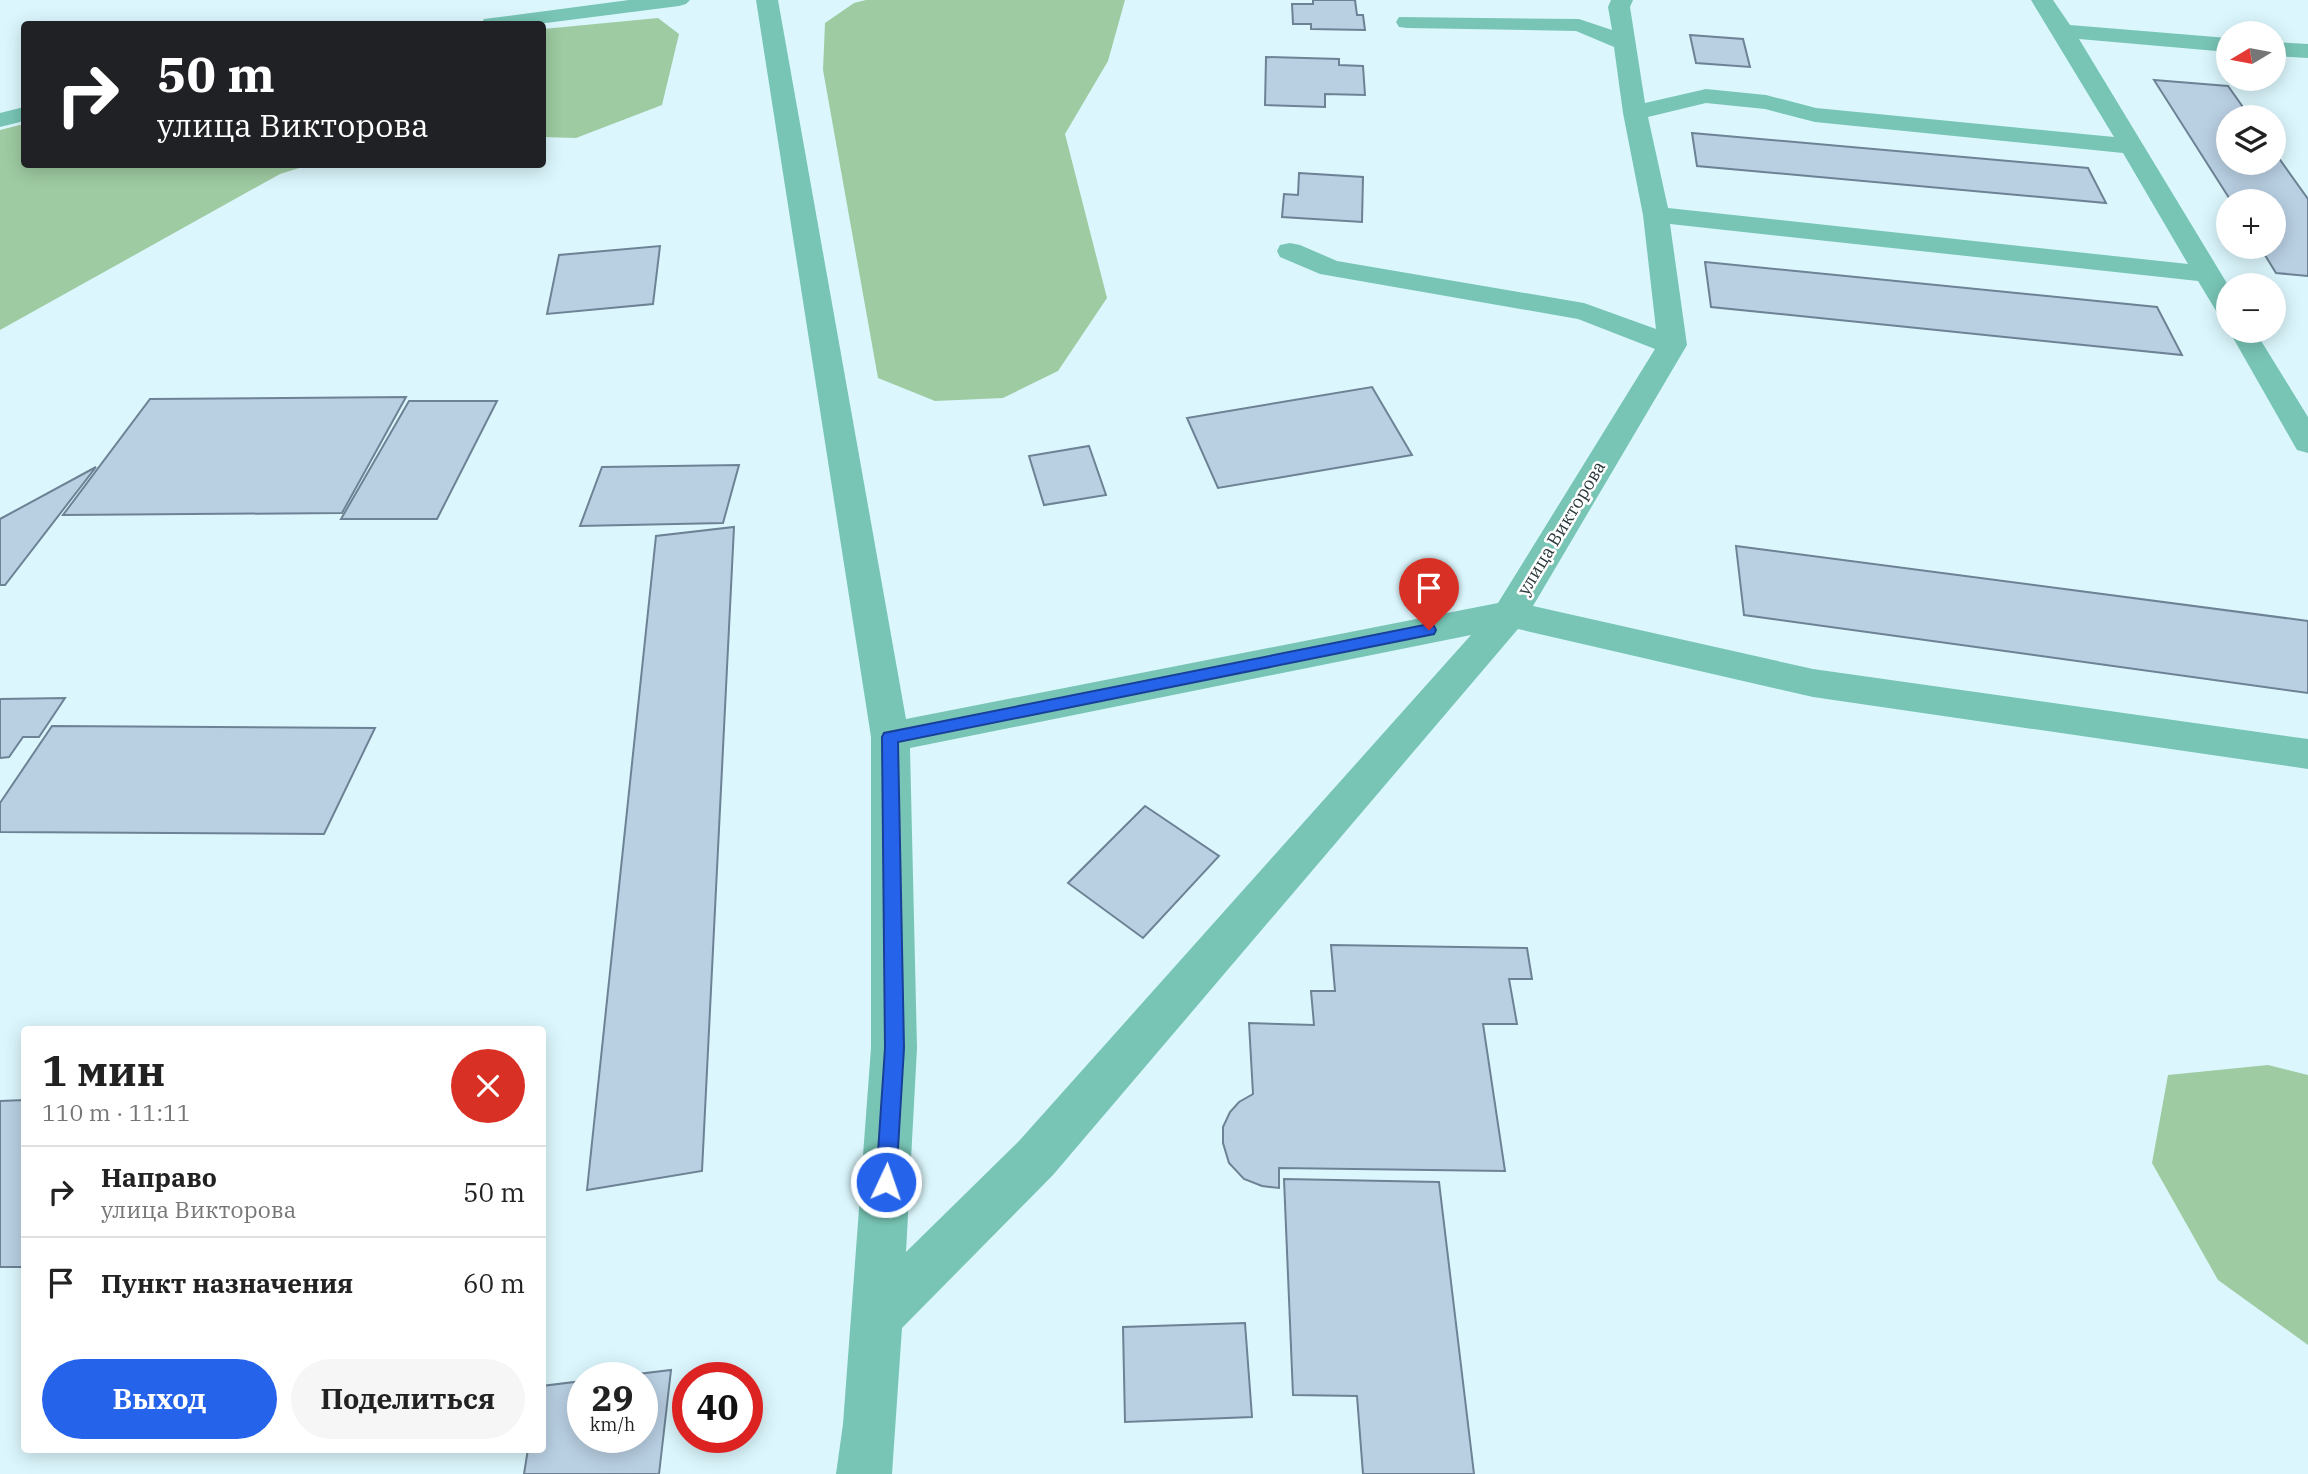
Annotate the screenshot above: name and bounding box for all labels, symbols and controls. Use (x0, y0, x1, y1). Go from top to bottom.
north arrow (2216, 21, 2286, 91)
map controls (2216, 21, 2286, 343)
text: 50 m (157, 42, 275, 105)
icon: right (42, 49, 133, 140)
text: улица Викторова (157, 104, 429, 146)
button: layers (2216, 105, 2286, 175)
button: + (2216, 189, 2286, 259)
button: − (2216, 273, 2286, 343)
street label: улица Викторова (1512, 456, 1610, 599)
pin (1399, 558, 1459, 630)
icon: arrive (1410, 569, 1448, 607)
text: 1 мин (42, 1043, 165, 1098)
button: close (451, 1049, 525, 1123)
text: 110 m · 11:11 (42, 1097, 191, 1127)
position arrow (849, 1145, 923, 1219)
text: Направо (101, 1160, 217, 1194)
icon: right (42, 1173, 80, 1211)
text: 50 m (463, 1175, 525, 1209)
text: улица Викторова (101, 1194, 296, 1224)
icon: arrive (42, 1264, 80, 1302)
text: Пункт назначения (101, 1266, 353, 1300)
text: 60 m (463, 1266, 525, 1300)
button: Выход (42, 1359, 277, 1439)
button: Поделиться (291, 1359, 525, 1439)
speed limit sign: 40 (672, 1362, 763, 1453)
text: 29 (591, 1375, 634, 1421)
text: km/h (590, 1413, 635, 1436)

